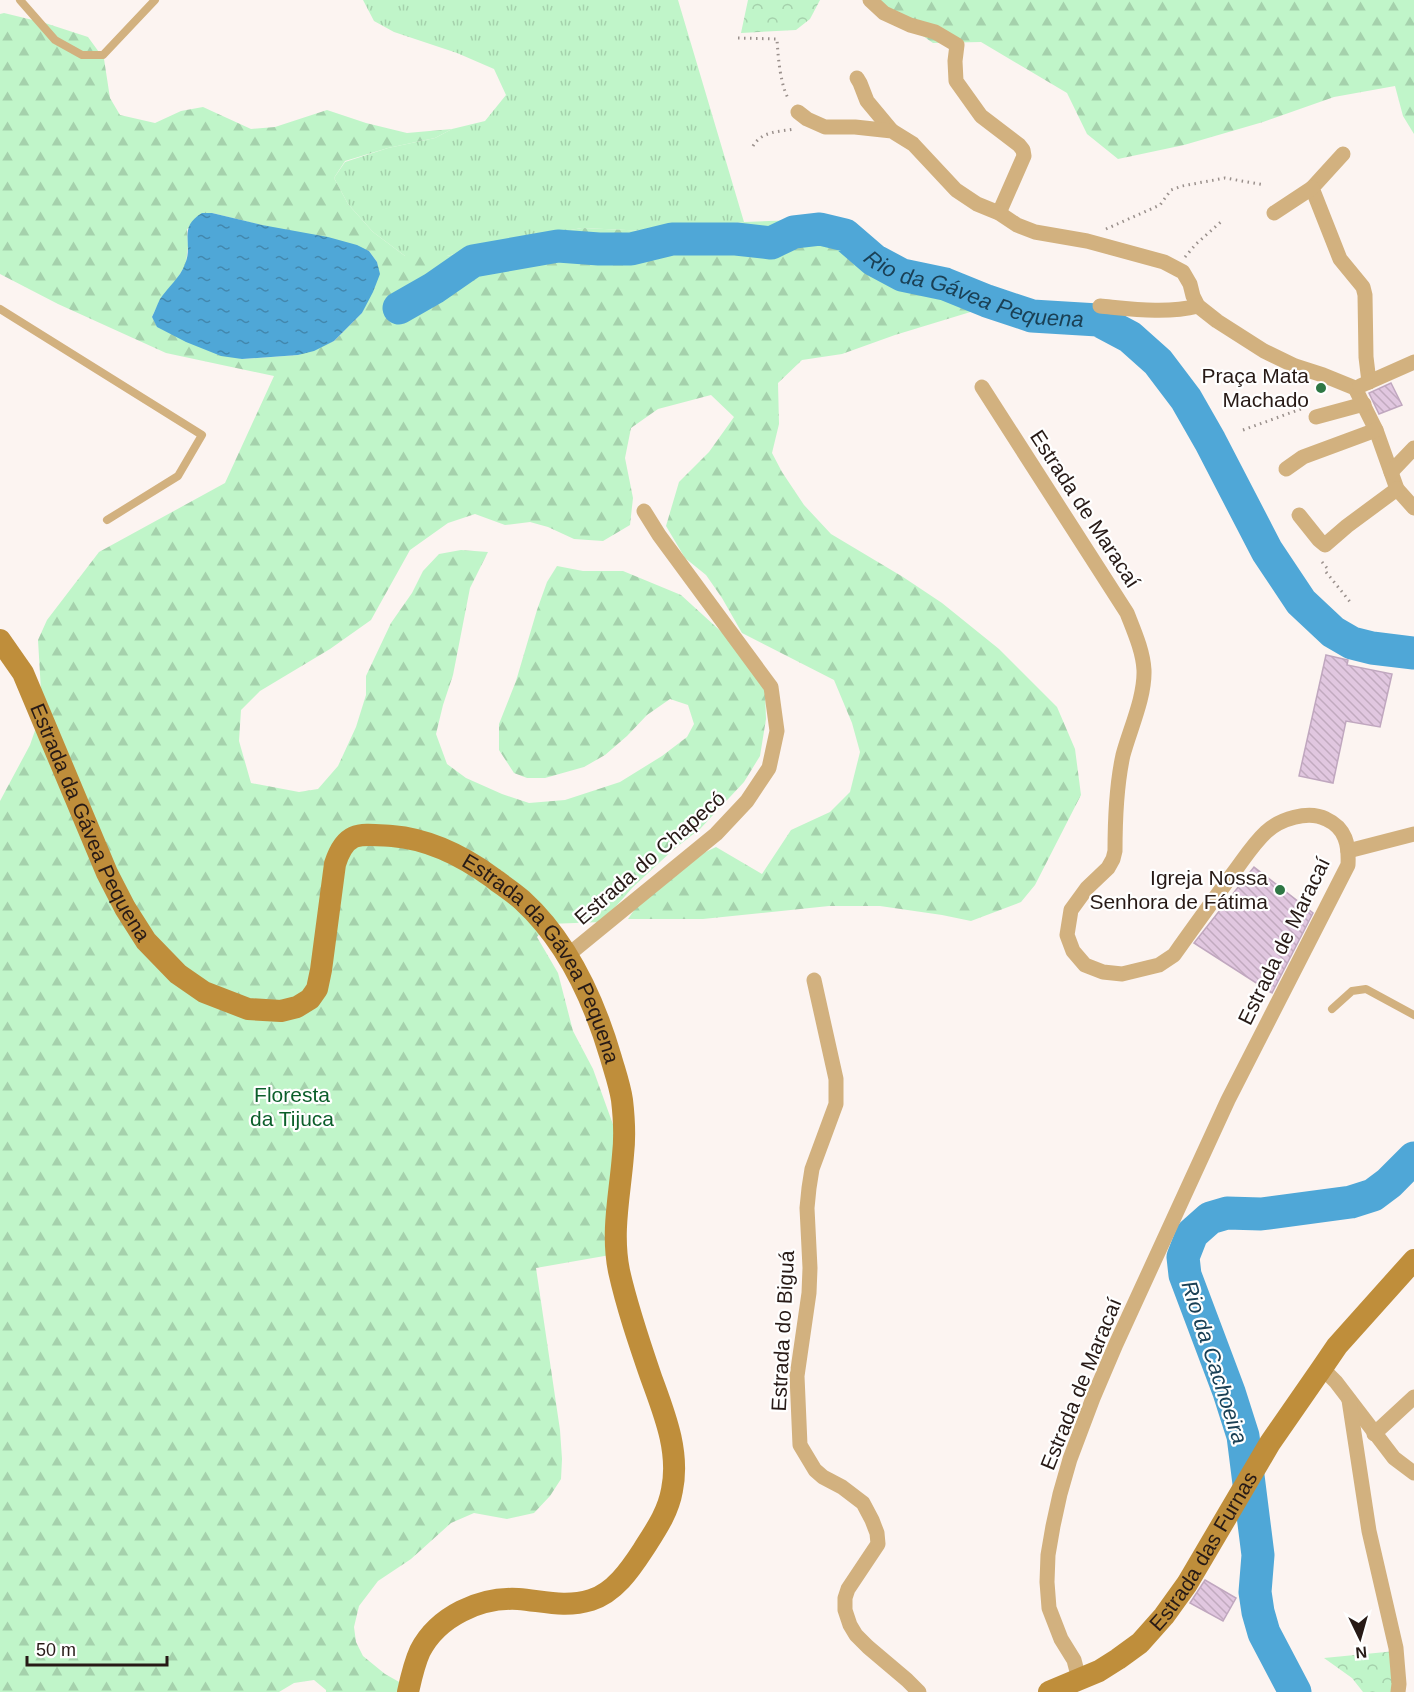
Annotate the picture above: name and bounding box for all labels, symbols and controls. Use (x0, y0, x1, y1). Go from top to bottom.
water label: Rio da Gávea Pequena (859, 245, 1084, 332)
place label: Praça Mata Machado (1202, 364, 1309, 411)
marker: Praça Mata Machado (1314, 381, 1328, 395)
street label: Estrada de Maracaí (1026, 426, 1145, 592)
street label: Estrada da Gávea Pequena (26, 700, 155, 946)
street label: Estrada do Chapecó (570, 786, 729, 929)
street label: Estrada da Gávea Pequena (459, 849, 624, 1066)
street label: Estrada de Maracaí (1233, 853, 1334, 1028)
place label: Igreja Nossa Senhora de Fátima (1089, 866, 1268, 913)
marker: Igreja Nossa Senhora de Fátima (1273, 883, 1287, 897)
park label: Floresta da Tijuca (250, 1083, 334, 1130)
street label: Estrada do Biguá (767, 1250, 798, 1412)
water label: Rio da Cachoeira (1176, 1277, 1253, 1447)
street label: Estrada de Maracaí (1036, 1294, 1126, 1473)
street label: Estrada das Furnas (1145, 1467, 1262, 1635)
north arrow (1330, 1608, 1390, 1668)
scale bar (27, 1629, 166, 1667)
text: 50 m (36, 1640, 76, 1660)
text: N (1355, 1643, 1368, 1661)

